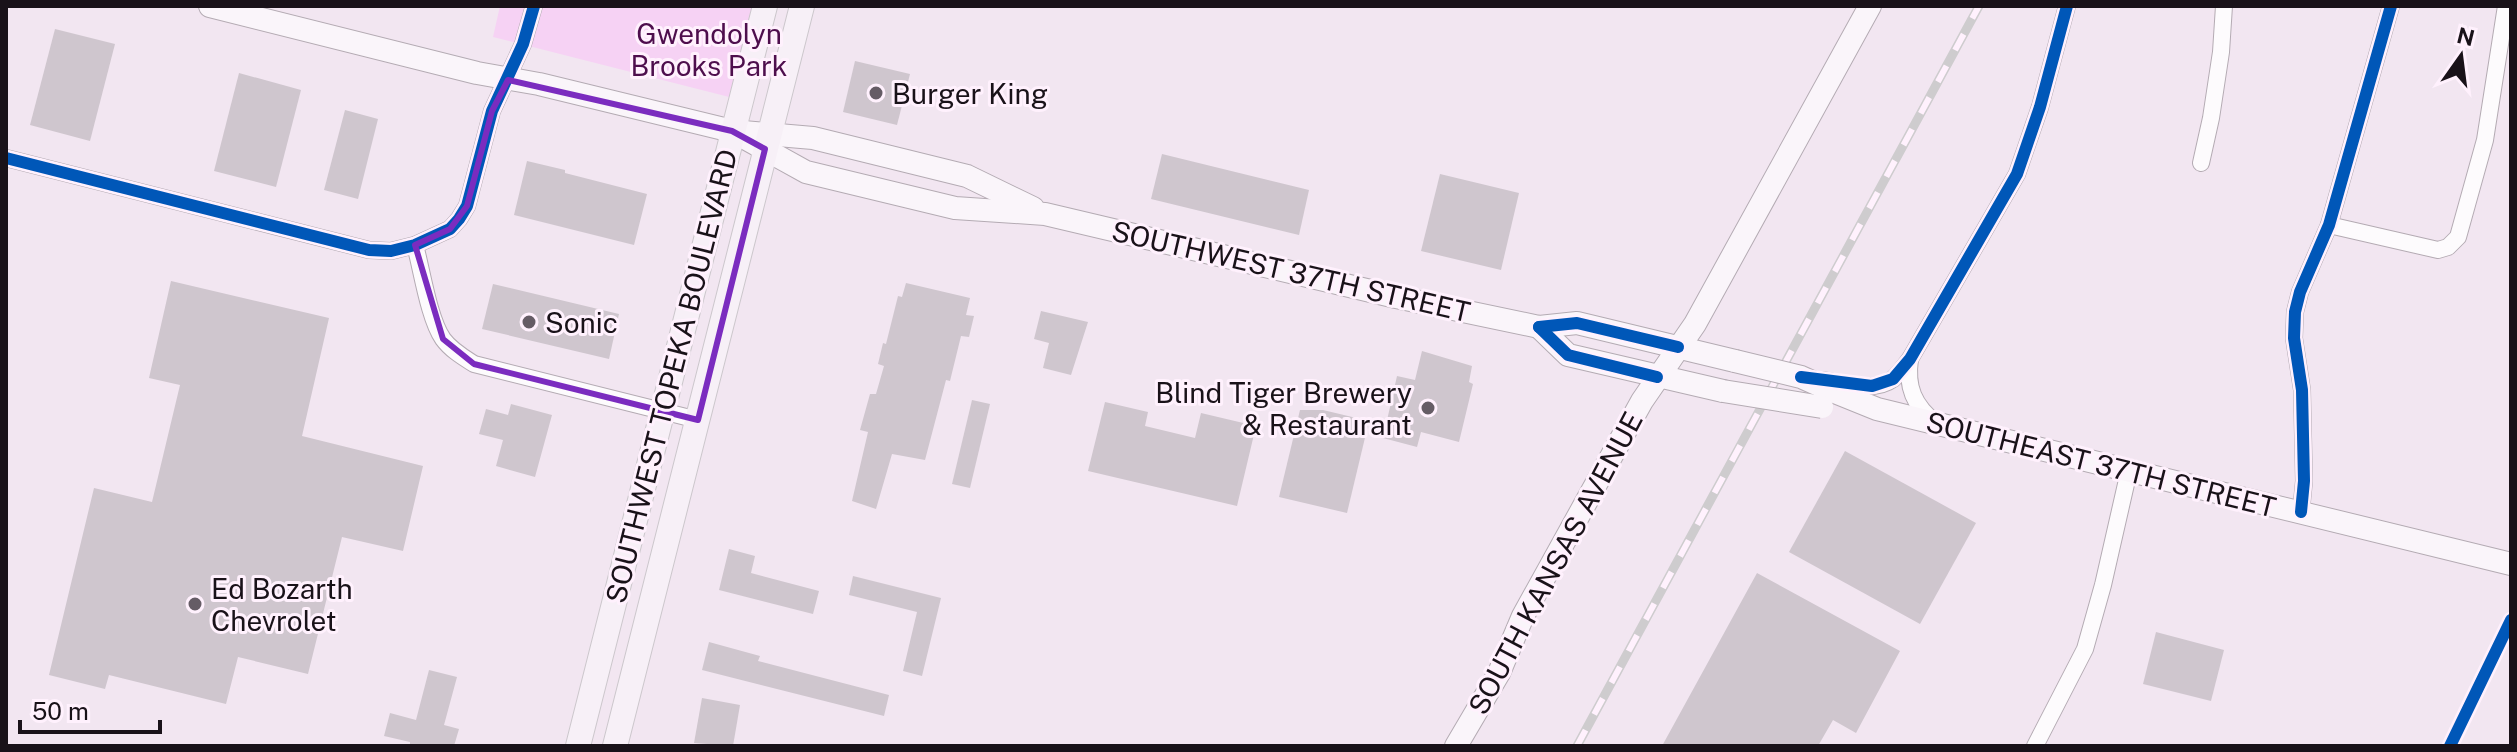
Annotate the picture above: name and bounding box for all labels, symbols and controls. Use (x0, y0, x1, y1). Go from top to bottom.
north arrow (2421, 16, 2501, 96)
park label: Gwendolyn Brooks Park (630, 17, 788, 82)
text: N (2454, 22, 2477, 51)
place label: Burger King (892, 77, 1048, 110)
marker: Burger King (867, 84, 885, 102)
street label: SOUTHWEST TOPEKA BOULEVARD (599, 146, 743, 606)
street label: SOUTHWEST 37TH STREET (1109, 214, 1473, 328)
place label: Sonic (545, 306, 618, 339)
marker: Sonic (520, 313, 538, 331)
place label: Blind Tiger Brewery & Restaurant (1155, 376, 1412, 441)
marker: Blind Tiger Brewery & Restaurant (1419, 399, 1437, 417)
street label: SOUTHEAST 37TH STREET (1923, 405, 2279, 523)
street label: SOUTH KANSAS AVENUE (1461, 406, 1649, 720)
place label: Ed Bozarth Chevrolet (211, 572, 353, 637)
marker: Ed Bozarth Chevrolet (186, 595, 204, 613)
scale bar (20, 684, 160, 734)
text: 50 m (32, 697, 89, 725)

